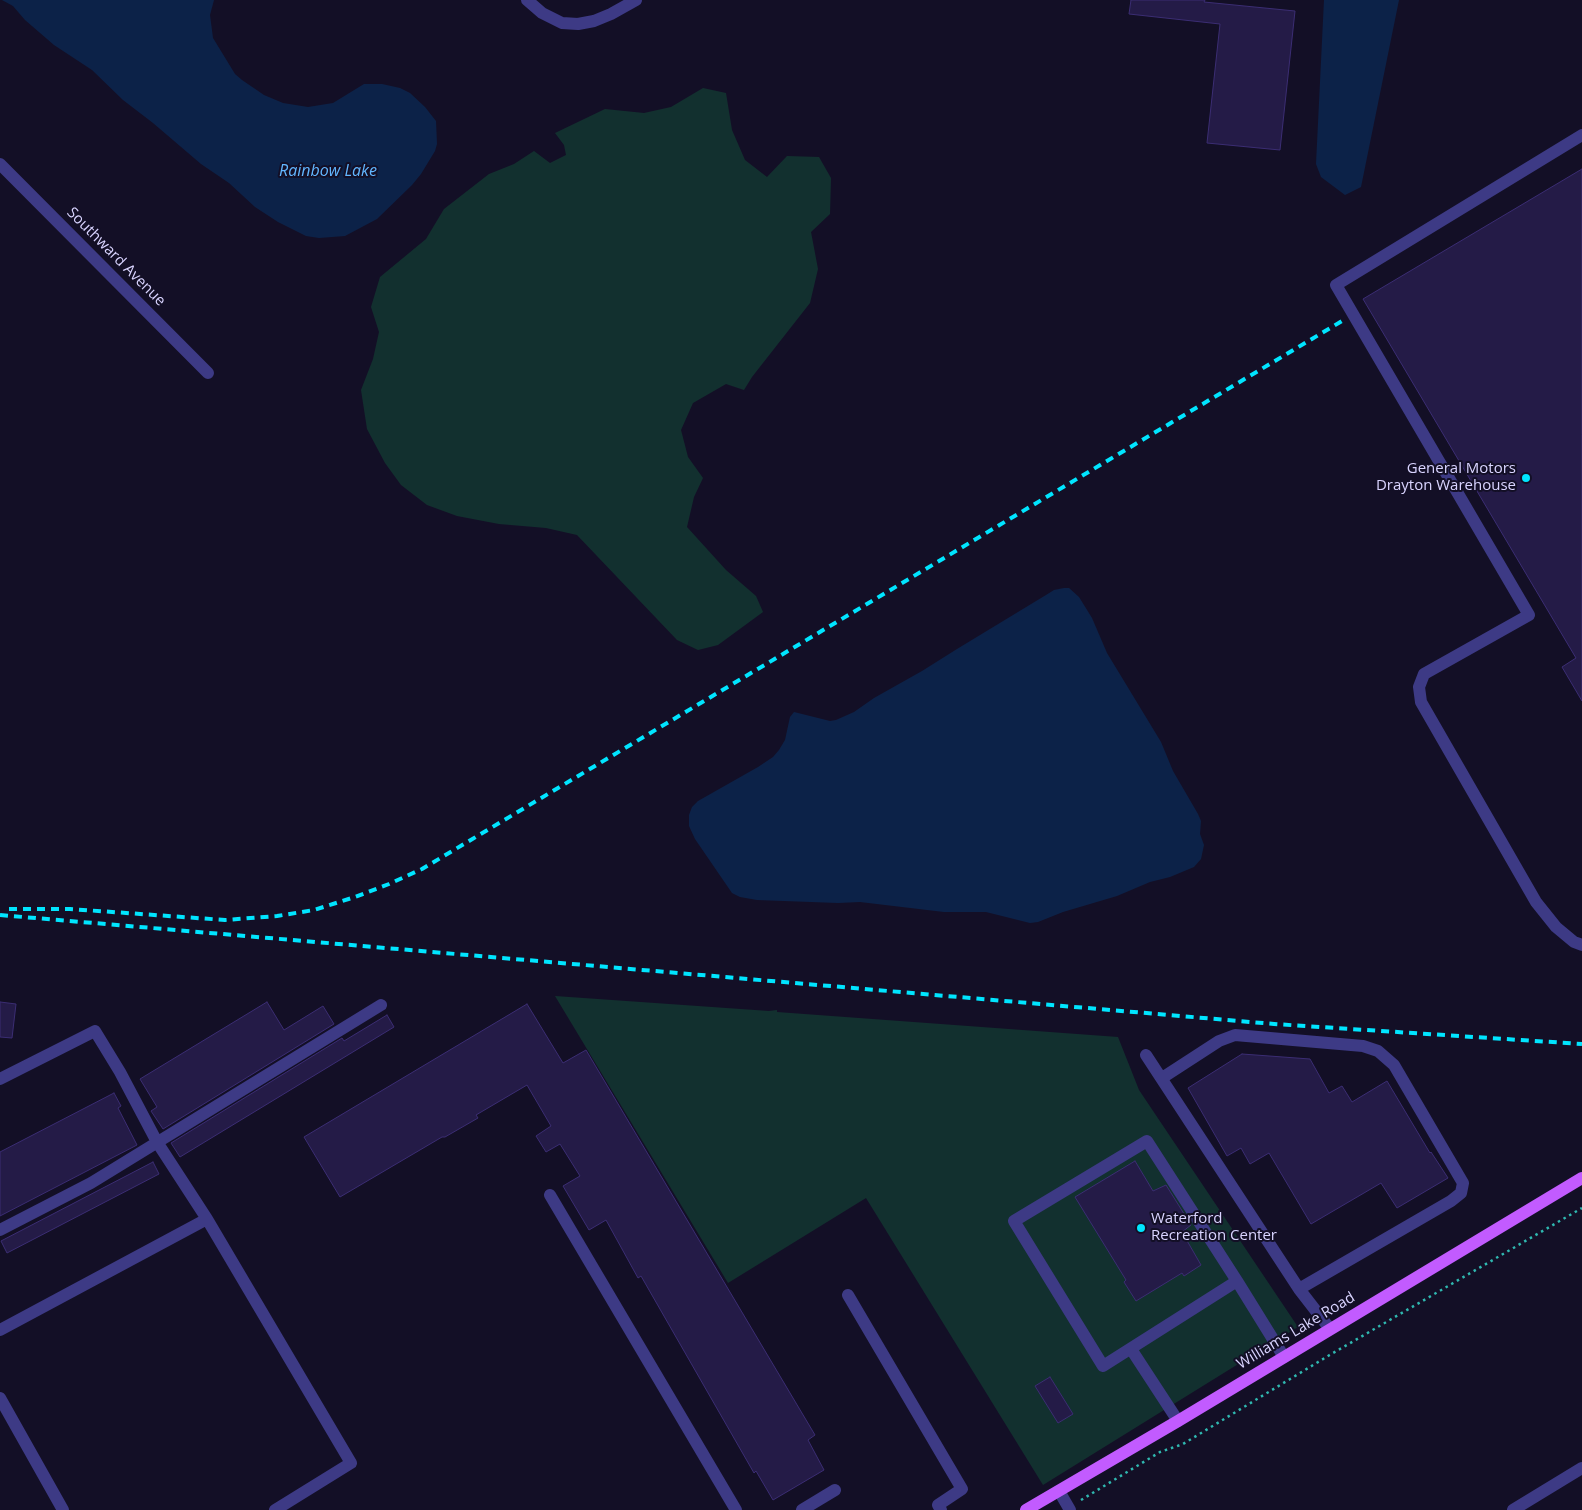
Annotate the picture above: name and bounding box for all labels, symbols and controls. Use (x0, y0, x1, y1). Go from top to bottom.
water label: Rainbow Lake (279, 161, 377, 181)
street label: Southward Avenue (63, 204, 169, 310)
place label: General Motors Drayton Warehouse (1376, 460, 1516, 495)
marker: General Motors Drayton Warehouse (1520, 472, 1532, 484)
place label: Waterford Recreation Center (1151, 1210, 1277, 1245)
marker: Waterford Recreation Center (1135, 1222, 1147, 1234)
street label: Williams Lake Road (1234, 1289, 1358, 1373)

